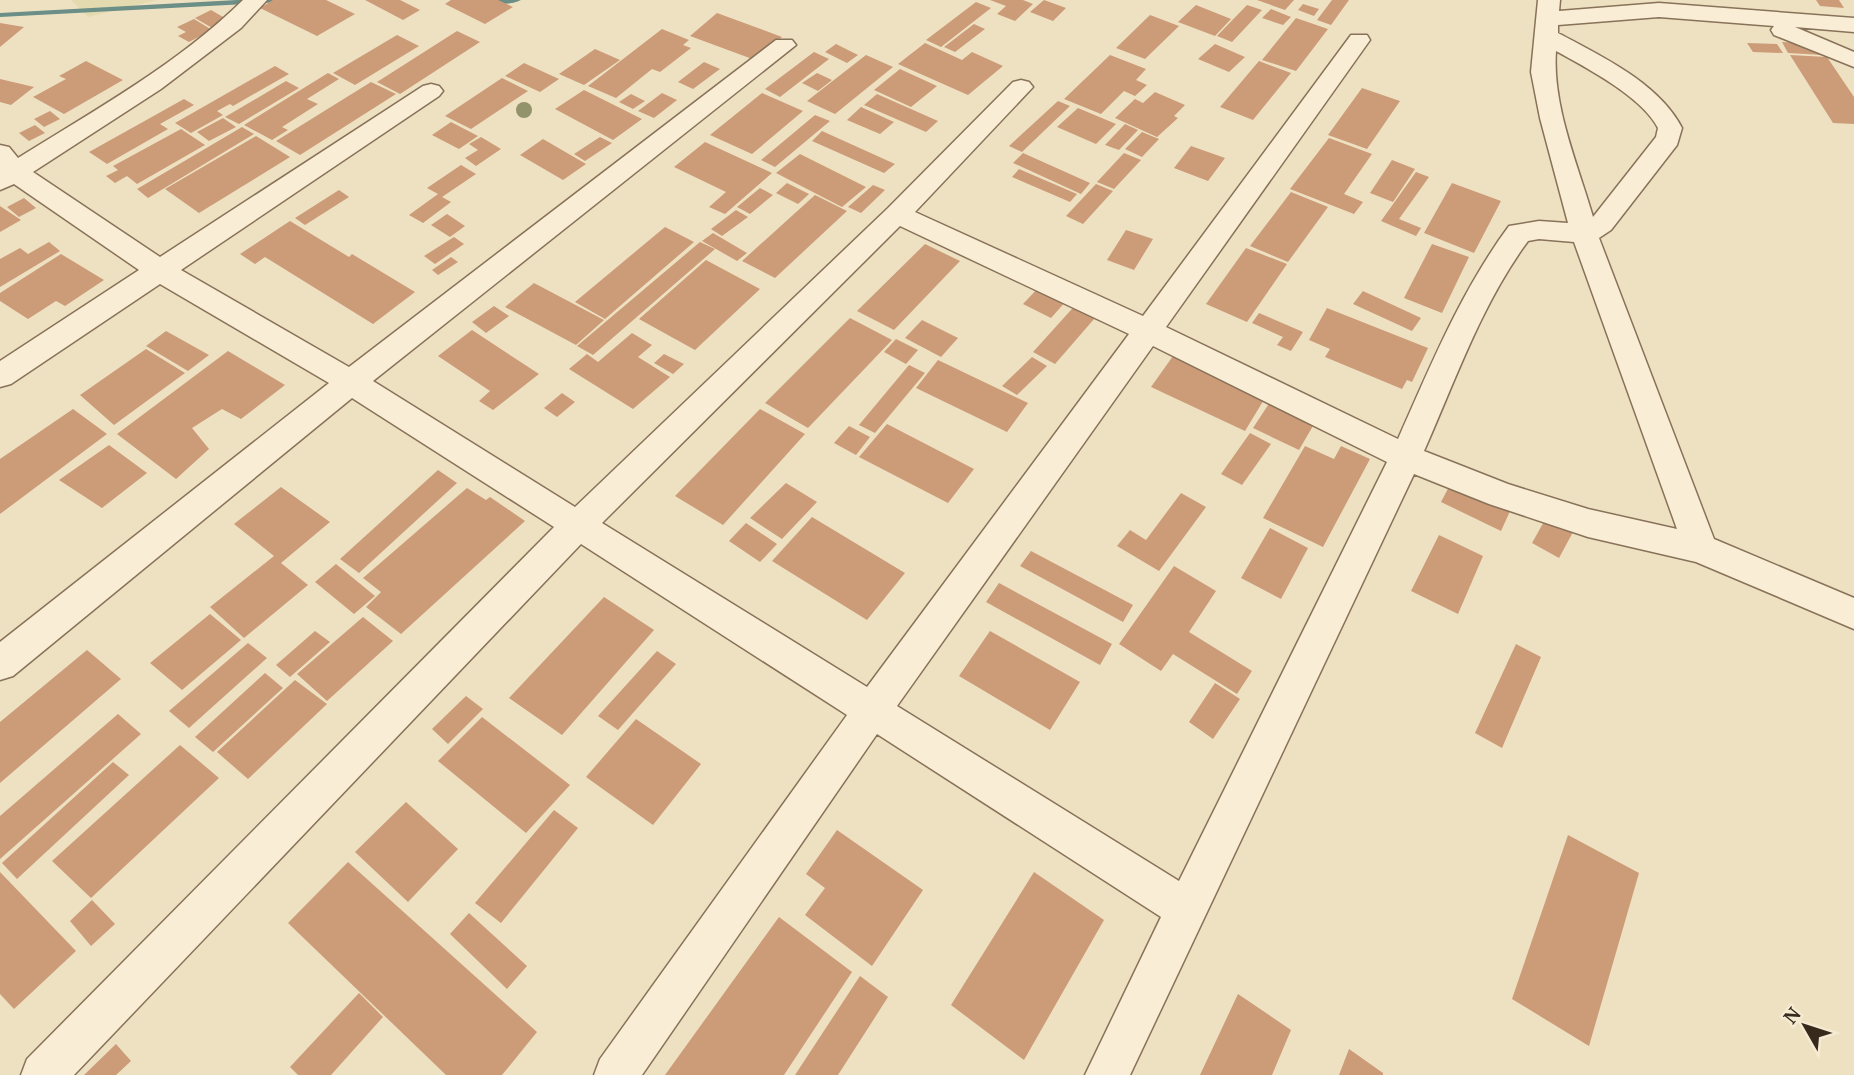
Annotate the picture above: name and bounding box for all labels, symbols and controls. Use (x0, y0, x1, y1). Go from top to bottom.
north arrow (1770, 991, 1840, 1061)
text: N (1777, 1001, 1806, 1028)

